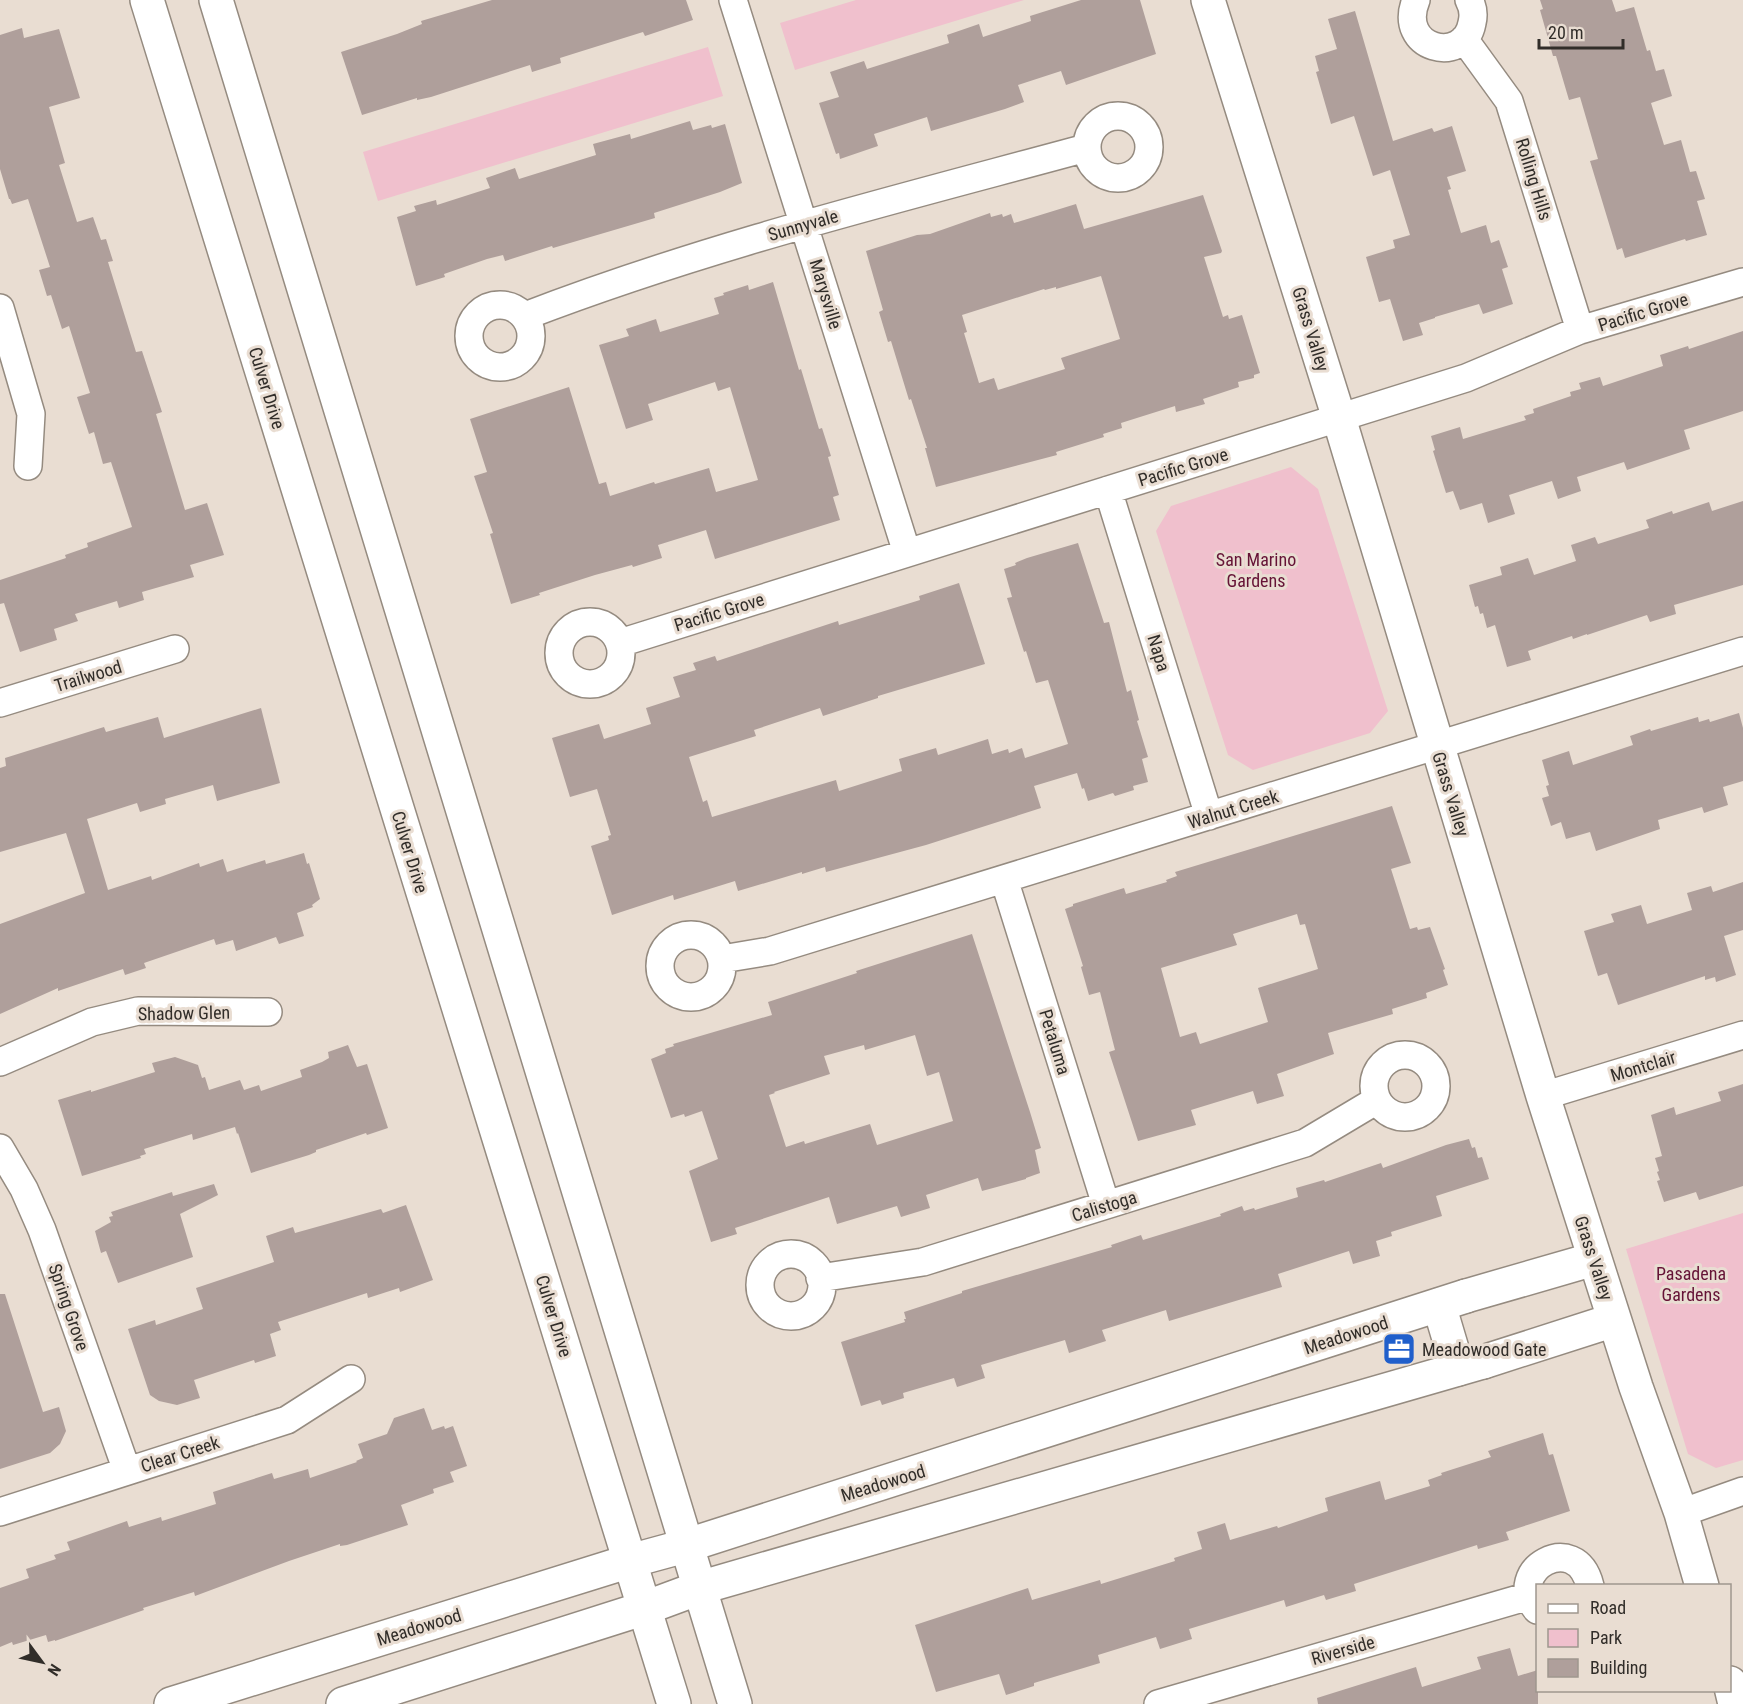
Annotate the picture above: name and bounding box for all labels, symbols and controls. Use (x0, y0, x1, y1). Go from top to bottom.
scale bar (1539, 12, 1623, 50)
text: 20 m (1548, 22, 1583, 43)
street label: Rolling Hills (1512, 136, 1556, 222)
street label: Sunnyvale (766, 205, 840, 245)
street label: Marysville (805, 256, 847, 332)
street label: Grass Valley (1288, 284, 1334, 374)
street label: Pacific Grove (1595, 288, 1691, 336)
street label: Culver Drive (245, 344, 289, 432)
street label: Pacific Grove (1135, 443, 1231, 491)
park label: San Marino Gardens (1216, 549, 1296, 591)
street label: Pacific Grove (671, 588, 767, 636)
street label: Napa (1144, 632, 1174, 674)
street label: Trailwood (52, 656, 124, 696)
street label: Grass Valley (1428, 749, 1474, 839)
street label: Walnut Creek (1185, 785, 1281, 833)
street label: Culver Drive (388, 808, 432, 896)
street label: Shadow Glen (138, 1002, 230, 1024)
street label: Petaluma (1035, 1007, 1075, 1077)
street label: Montclair (1608, 1046, 1679, 1086)
street label: Calistoga (1069, 1186, 1139, 1226)
street label: Grass Valley (1571, 1213, 1618, 1303)
street label: Spring Grove (44, 1261, 94, 1353)
park label: Pasadena Gardens (1656, 1263, 1726, 1305)
street label: Culver Drive (532, 1272, 576, 1360)
street label: Meadowood (1301, 1312, 1391, 1358)
office icon: Meadowood Gate (1381, 1331, 1417, 1367)
place label: Meadowood Gate (1422, 1339, 1546, 1360)
street label: Clear Creek (138, 1431, 222, 1477)
street label: Meadowood (838, 1460, 928, 1506)
legend (1536, 1584, 1731, 1692)
text: Road (1590, 1597, 1626, 1618)
street label: Meadowood (374, 1604, 464, 1650)
text: Park (1590, 1627, 1622, 1648)
street label: Riverside (1309, 1631, 1377, 1669)
north arrow (12, 1632, 72, 1692)
text: Building (1590, 1657, 1647, 1678)
text: N (44, 1661, 65, 1679)

